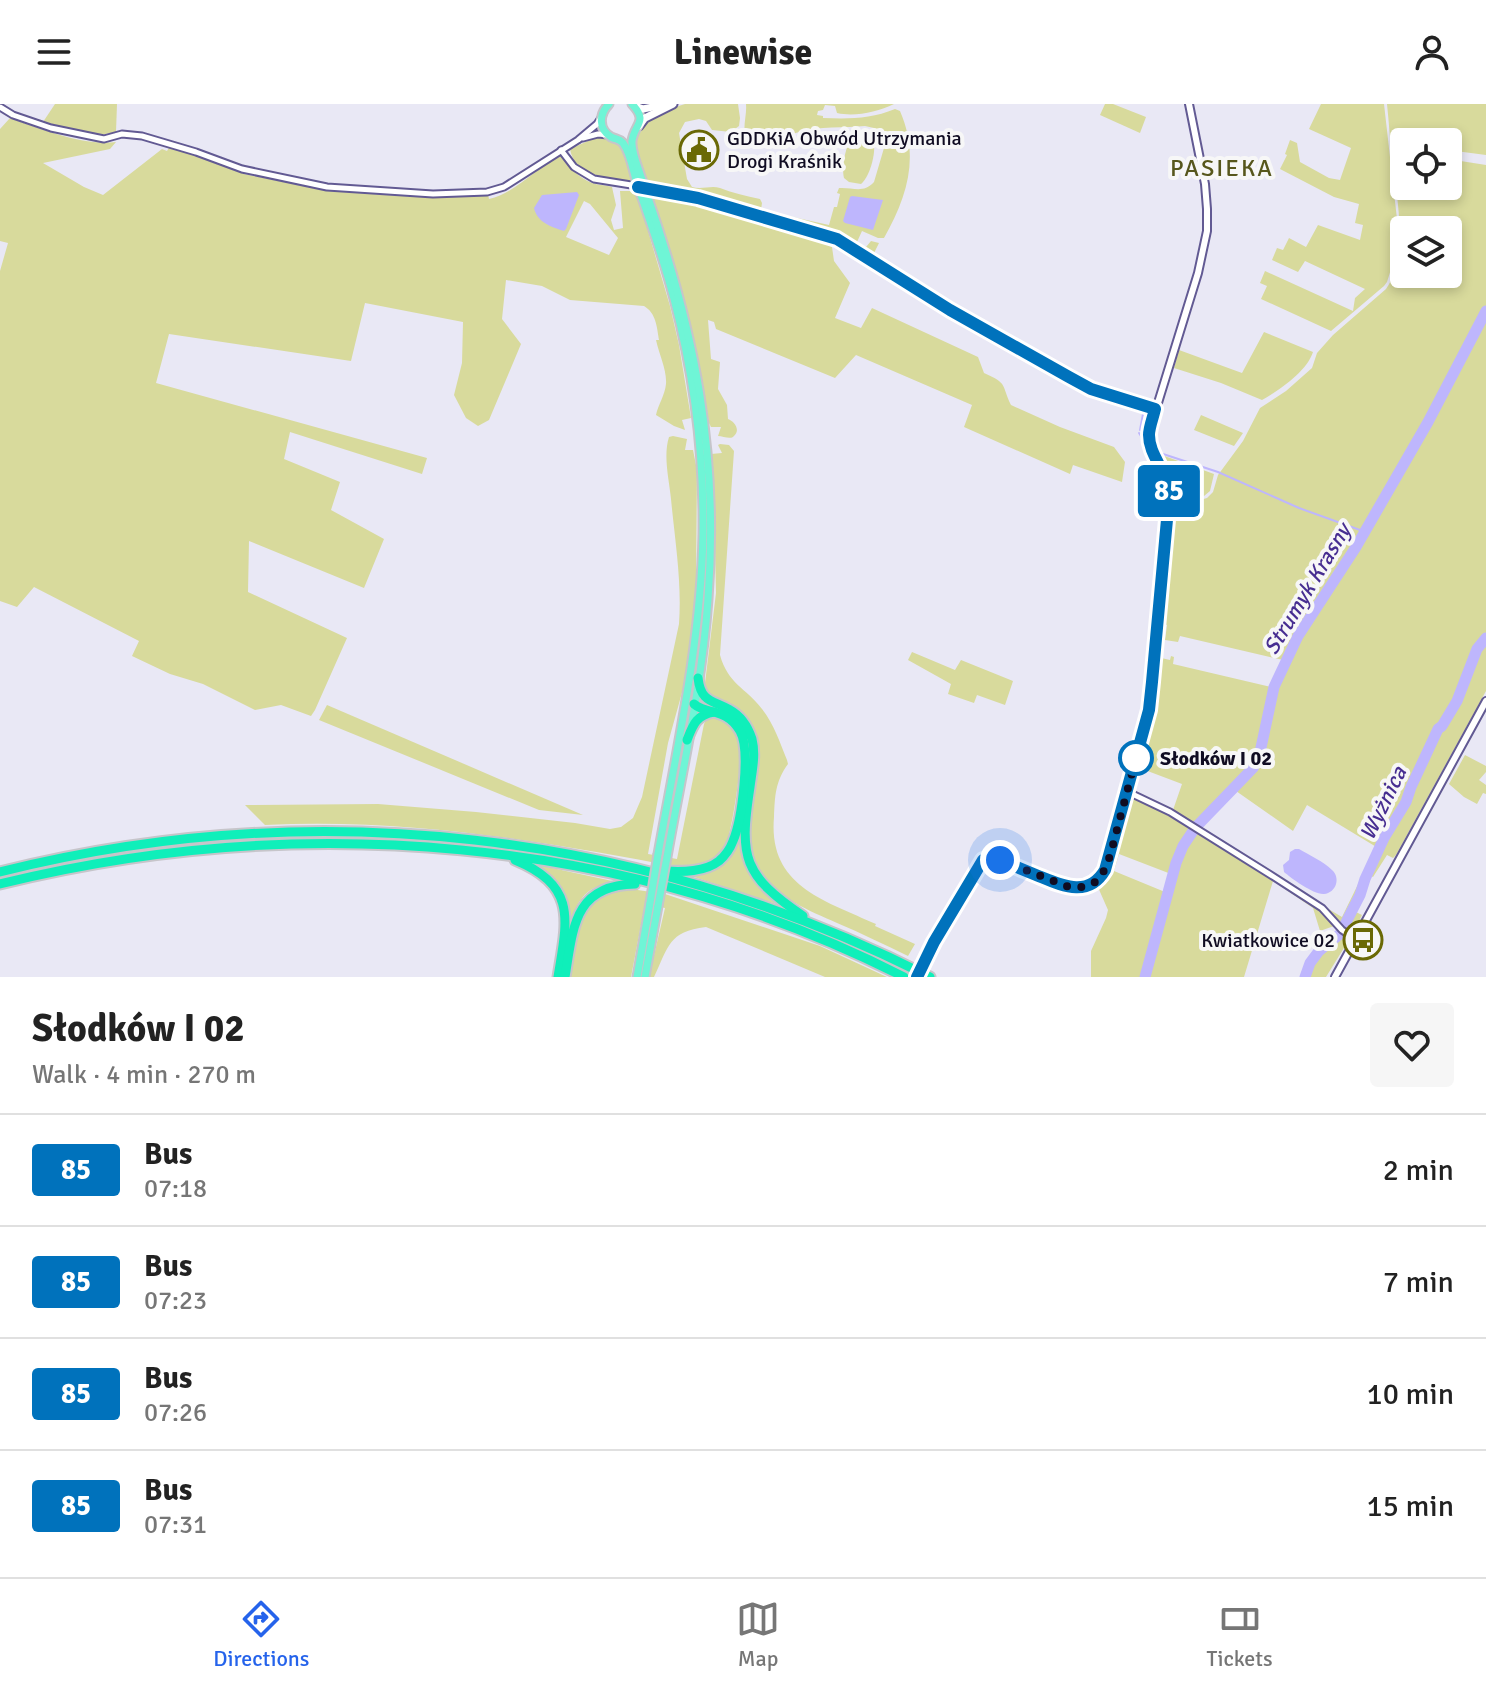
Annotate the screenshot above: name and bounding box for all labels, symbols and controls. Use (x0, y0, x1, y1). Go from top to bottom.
icon: menu (32, 30, 76, 74)
text: Linewise (674, 30, 812, 75)
icon: person (1410, 30, 1454, 74)
place label: GDDKiA Obwód Utrzymania Drogi Kraśnik (727, 126, 962, 174)
map controls (1390, 128, 1462, 288)
button: locate (1390, 128, 1462, 200)
public building icon: GDDKiA Obwód Utrzymania Drogi Kraśnik (678, 129, 720, 171)
district label: PASIEKA (1170, 153, 1274, 183)
button: layers (1390, 216, 1462, 288)
line badge: 85 (1133, 465, 1205, 517)
text: 85 (1154, 474, 1184, 508)
water label: Strumyk Krasny (1258, 517, 1358, 659)
marker: Słodków I 02 (1119, 741, 1153, 775)
place label: Słodków I 02 (1160, 746, 1272, 771)
water label: Wyżnica (1354, 761, 1413, 844)
your location (980, 840, 1020, 880)
bus stop icon: Kwiatkowice 02 (1342, 919, 1384, 961)
place label: Kwiatkowice 02 (1201, 928, 1335, 953)
button: heart (1370, 1003, 1454, 1087)
text: Słodków I 02 (32, 1005, 245, 1052)
text: Walk · 4 min · 270 m (32, 1059, 256, 1091)
text: Bus (144, 1136, 192, 1173)
text: 2 min (1383, 1152, 1454, 1189)
text: 85 (61, 1153, 91, 1187)
text: 07:18 (144, 1173, 207, 1205)
text: Bus (144, 1248, 192, 1285)
text: 7 min (1383, 1264, 1454, 1301)
text: 85 (61, 1265, 91, 1299)
text: 07:23 (144, 1285, 207, 1317)
text: Bus (144, 1360, 192, 1397)
text: 10 min (1367, 1376, 1454, 1413)
text: 85 (61, 1377, 91, 1411)
text: 07:26 (144, 1397, 207, 1429)
text: Bus (144, 1472, 192, 1509)
text: 15 min (1367, 1488, 1454, 1525)
text: 85 (61, 1489, 91, 1523)
text: 07:31 (144, 1509, 207, 1541)
tab: Directions (213, 1597, 309, 1672)
tab: Map (736, 1597, 780, 1672)
tab: Tickets (1207, 1597, 1273, 1672)

